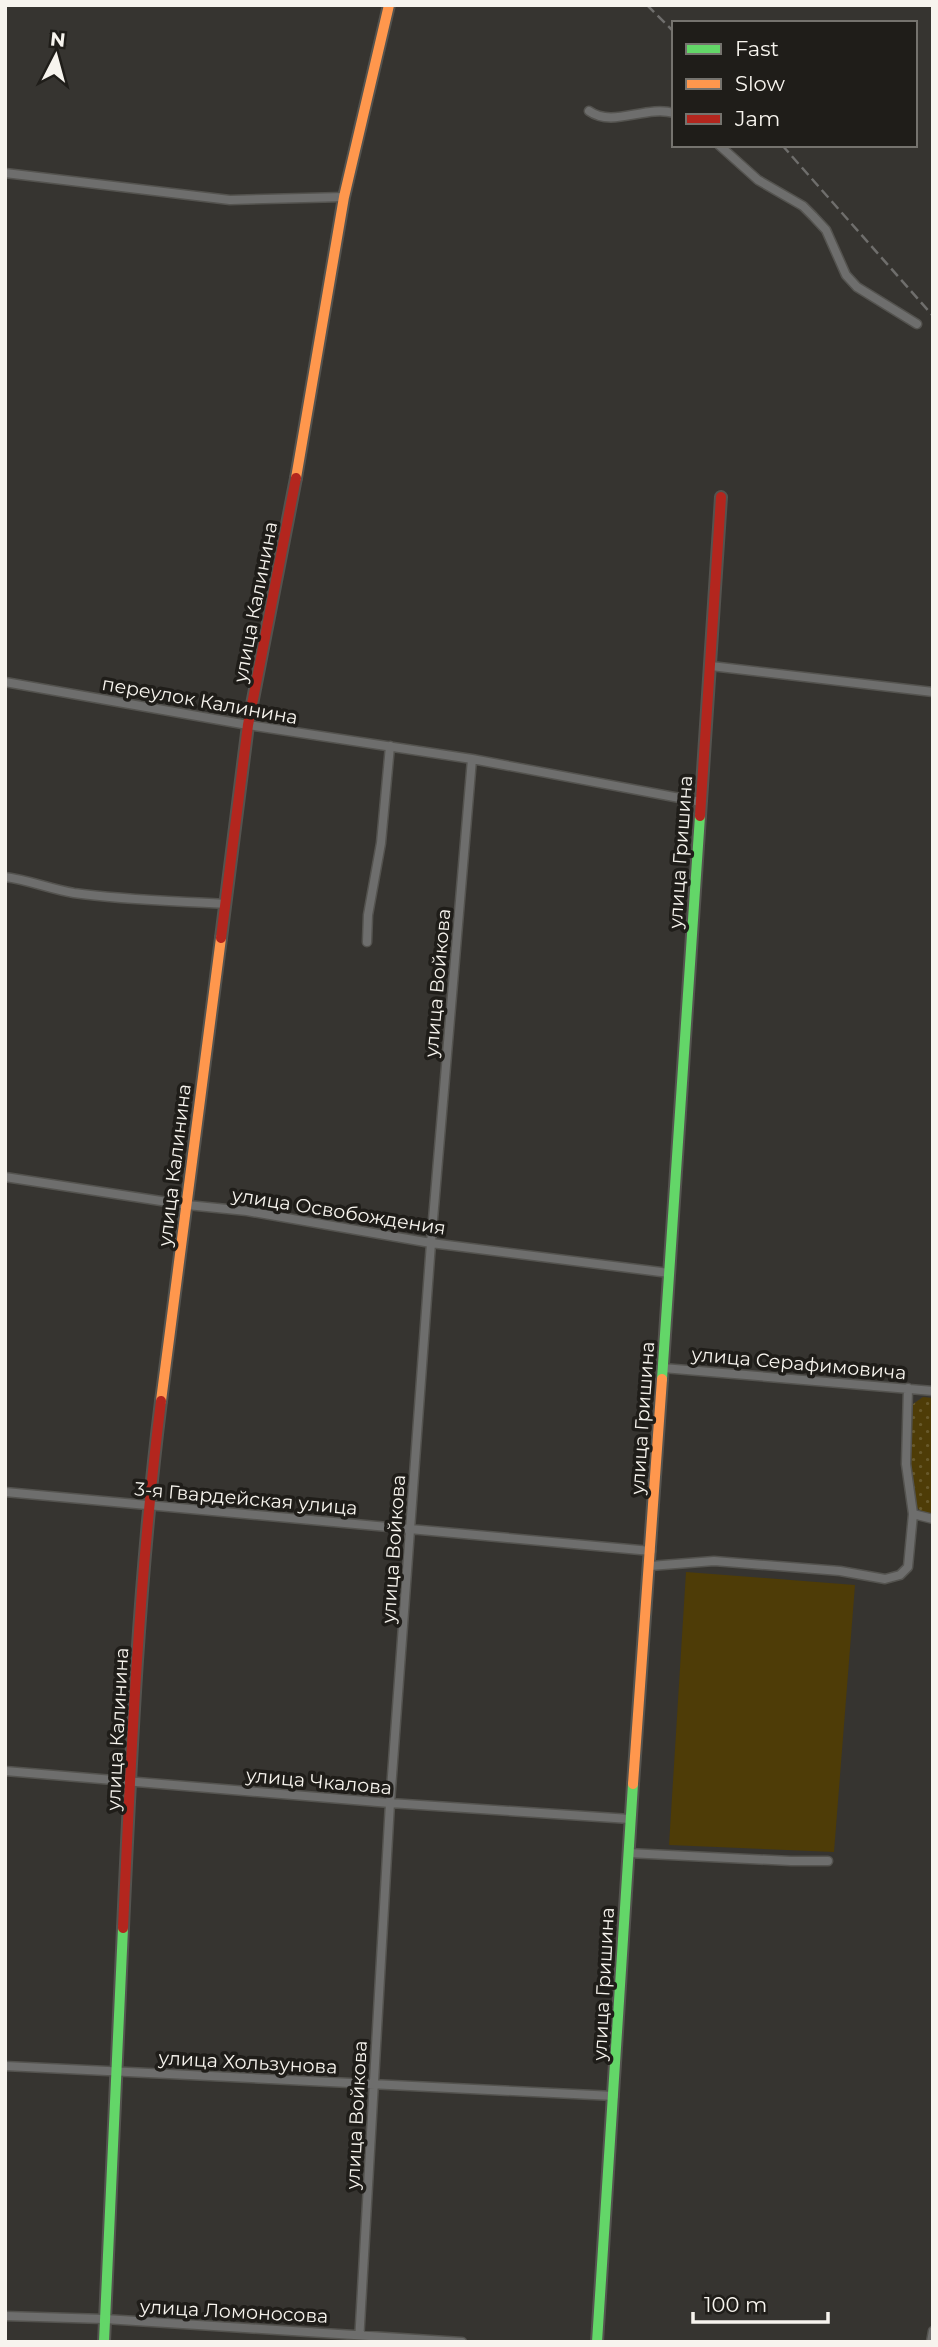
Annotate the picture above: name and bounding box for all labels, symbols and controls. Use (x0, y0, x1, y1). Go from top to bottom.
north arrow (21, 21, 91, 91)
legend (672, 21, 917, 147)
text: N (49, 27, 67, 52)
text: Fast (735, 36, 779, 61)
text: Slow (735, 71, 785, 96)
text: Jam (734, 106, 780, 131)
street label: улица Калинина (228, 520, 282, 685)
street label: переулок Калинина (100, 672, 300, 729)
street label: улица Гришина (664, 775, 697, 930)
street label: улица Войкова (419, 908, 455, 1059)
street label: улица Калинина (153, 1083, 196, 1248)
street label: улица Освобождения (229, 1183, 448, 1240)
street label: улица Гришина (626, 1341, 659, 1496)
street label: улица Серафимовича (690, 1343, 907, 1384)
street label: улица Войкова (377, 1474, 410, 1625)
street label: 3-я Гвардейская улица (133, 1477, 358, 1520)
street label: улица Калинина (102, 1647, 133, 1812)
street label: улица Чкалова (244, 1764, 393, 1799)
street label: улица Гришина (588, 1907, 619, 2062)
street label: улица Войкова (341, 2040, 372, 2191)
street label: улица Хользунова (157, 2046, 338, 2079)
scale bar (693, 2280, 828, 2324)
text: 100 m (704, 2292, 767, 2317)
street label: улица Ломоносова (138, 2295, 329, 2328)

